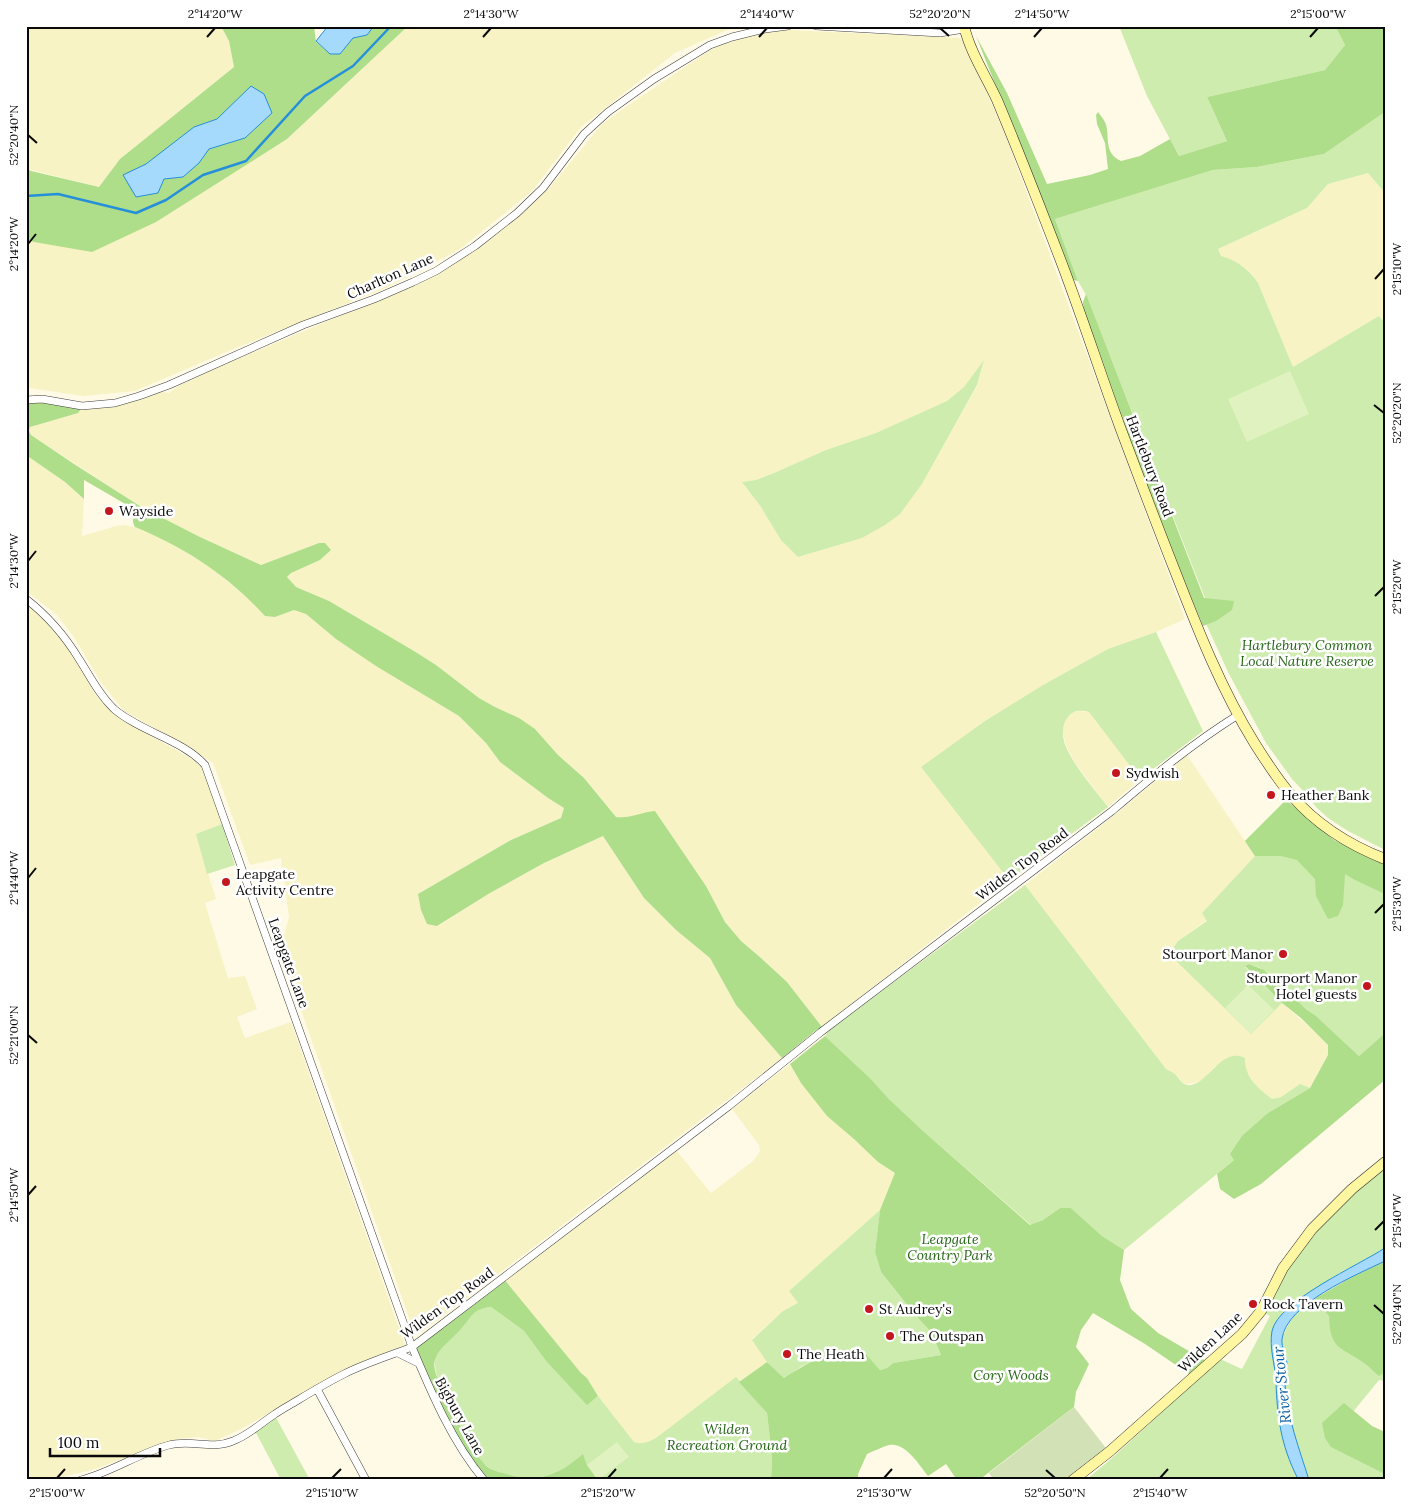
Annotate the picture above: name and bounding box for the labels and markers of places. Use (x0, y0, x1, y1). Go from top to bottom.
place label: Wayside (119, 502, 174, 520)
marker: Wayside (103, 505, 115, 517)
place label: Sydwish (1126, 764, 1179, 782)
marker: Sydwish (1110, 767, 1122, 779)
place label: Heather Bank (1281, 786, 1370, 804)
marker: Heather Bank (1265, 789, 1277, 801)
place label: Leapgate Activity Centre (235, 865, 334, 899)
marker: Leapgate Activity Centre (220, 876, 232, 888)
place label: Stourport Manor (1162, 945, 1273, 963)
marker: Stourport Manor (1277, 948, 1289, 960)
place label: Stourport Manor Hotel guests (1246, 969, 1357, 1003)
marker: Stourport Manor Hotel guests (1361, 980, 1373, 992)
place label: Rock Tavern (1263, 1295, 1344, 1313)
marker: Rock Tavern (1247, 1298, 1259, 1310)
place label: St Audrey's (879, 1300, 952, 1318)
marker: St Audrey's (863, 1303, 875, 1315)
place label: The Outspan (900, 1327, 985, 1345)
marker: The Outspan (884, 1330, 896, 1342)
place label: The Heath (797, 1345, 865, 1363)
marker: The Heath (781, 1348, 793, 1360)

